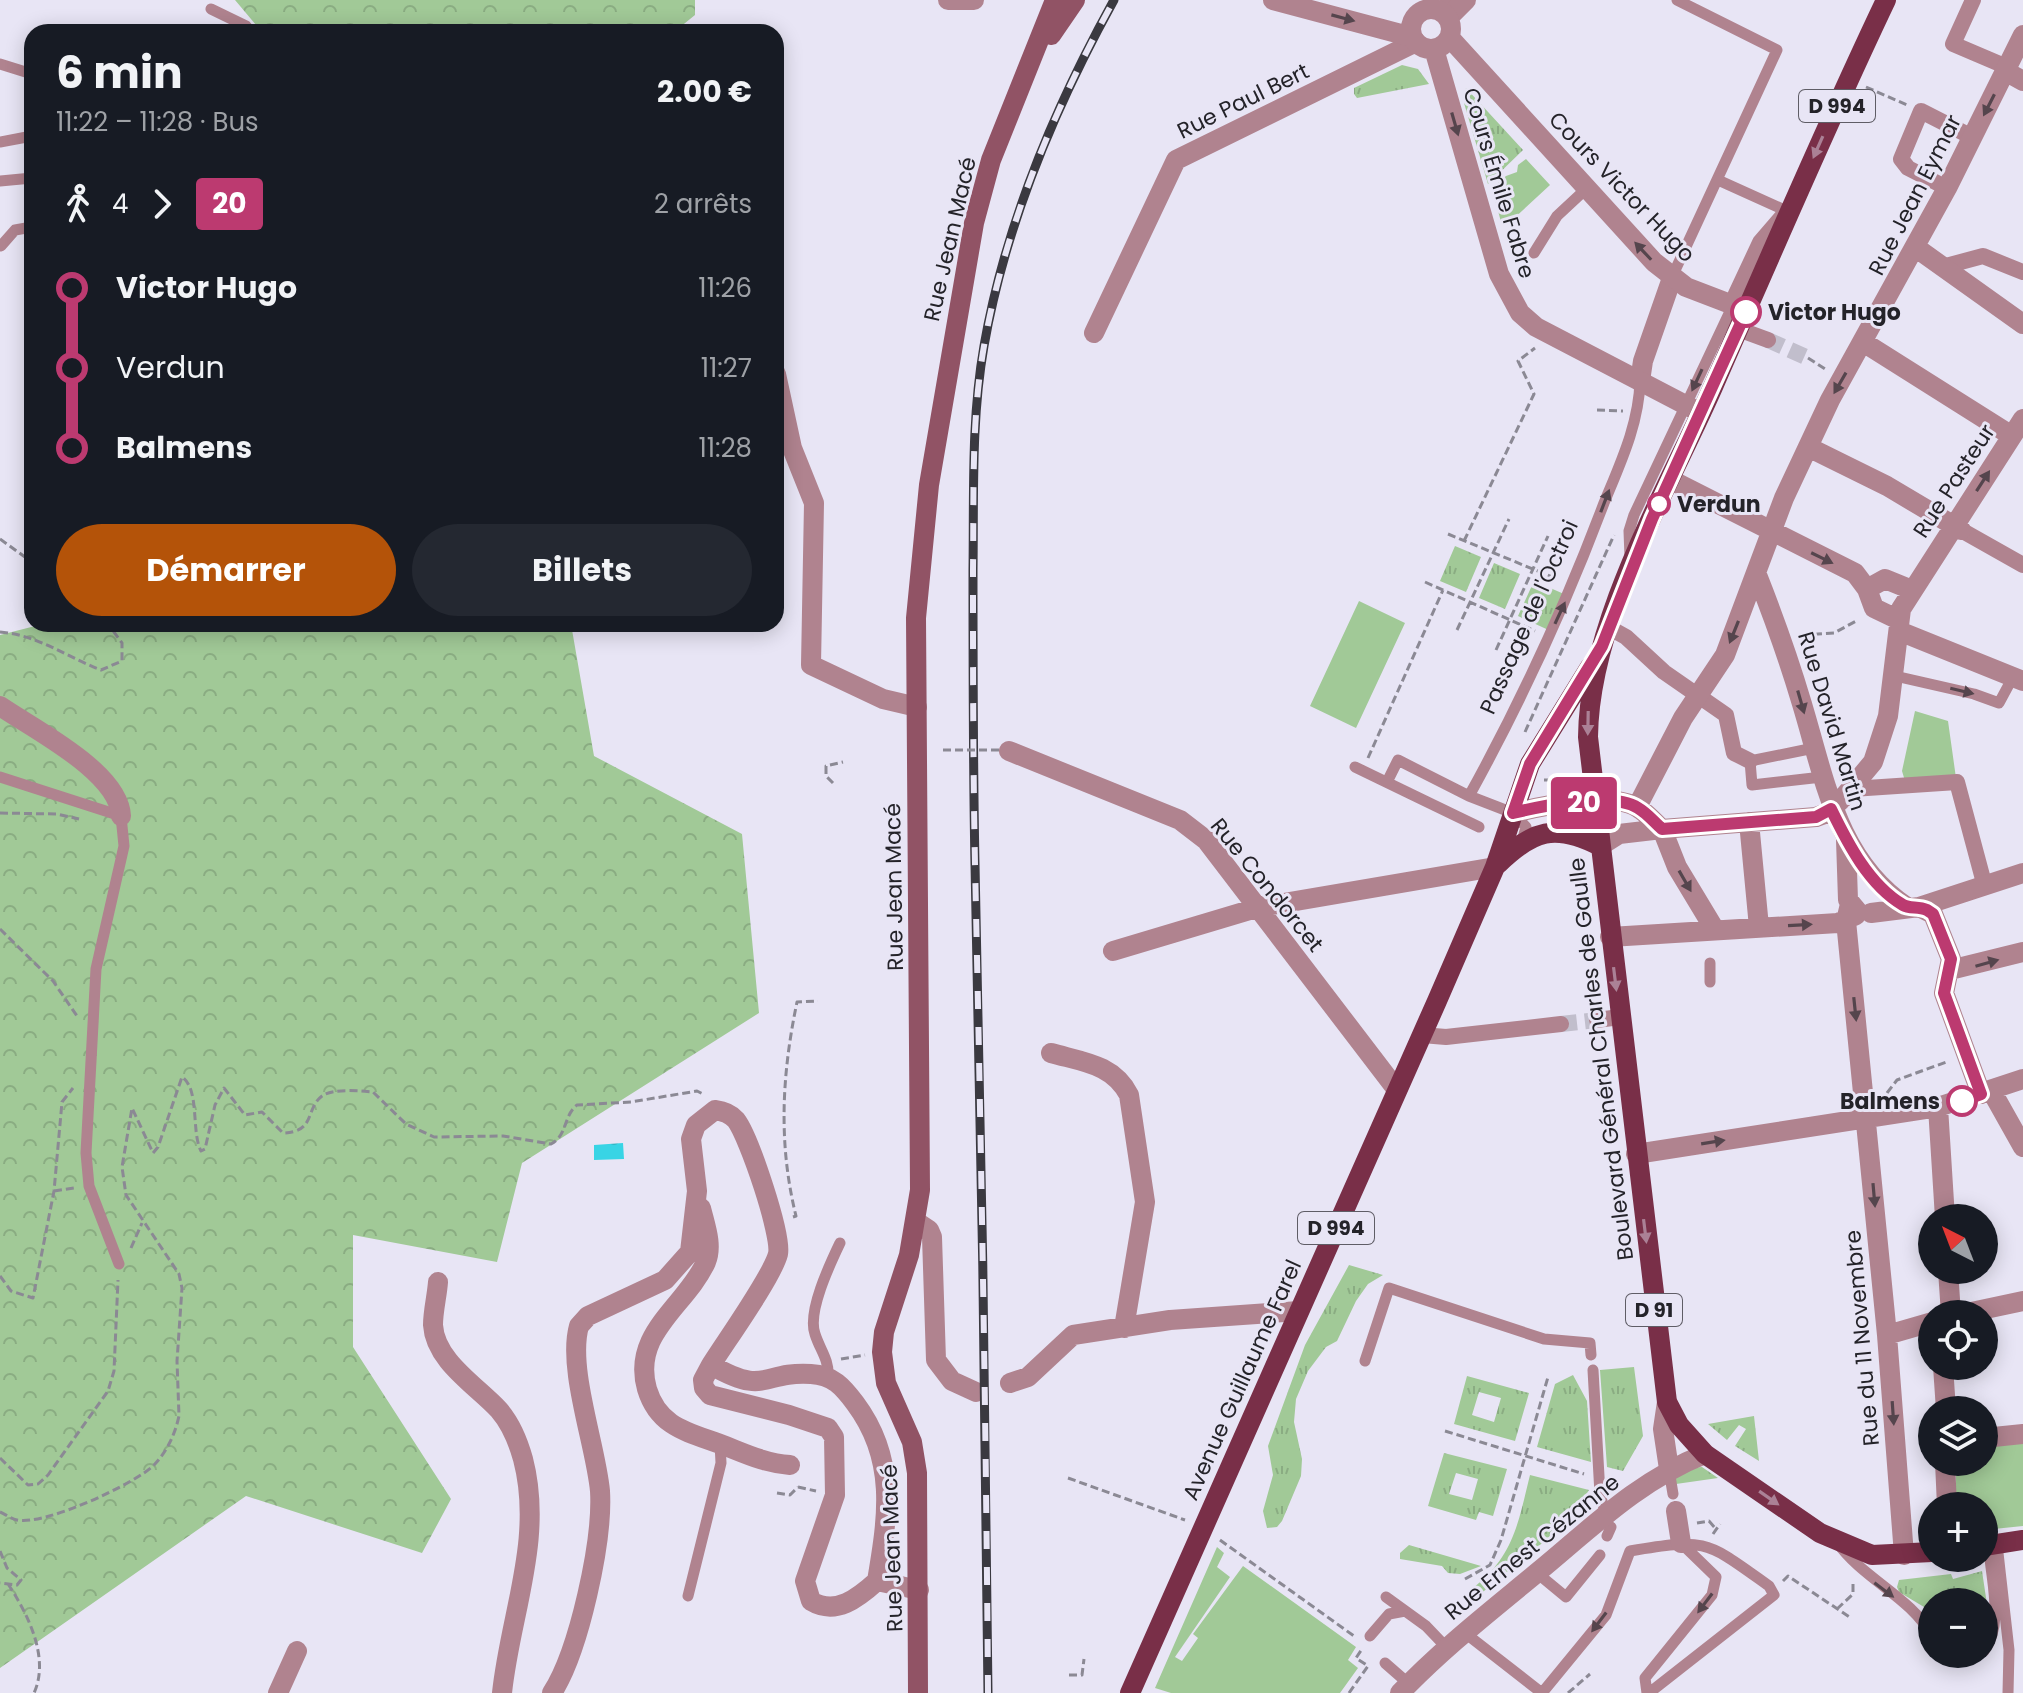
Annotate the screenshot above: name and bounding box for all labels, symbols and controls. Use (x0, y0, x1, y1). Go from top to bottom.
one-way arrow (1330, 13, 1355, 25)
text: 6 min (56, 42, 183, 103)
street label: Rue Paul Bert (1172, 56, 1314, 146)
text: 2.00 € (657, 70, 752, 113)
street label: Cours Émile Fabre (1455, 84, 1543, 282)
road number: D 994 (1799, 90, 1875, 122)
one-way arrow (1982, 93, 1995, 116)
text: 11:22 – 11:28 · Bus (56, 104, 259, 140)
street label: Cours Victor Hugo (1542, 105, 1702, 269)
street label: Rue Jean Eymar (1861, 109, 1969, 281)
one-way arrow (1449, 112, 1461, 137)
one-way arrow (1811, 135, 1825, 159)
street label: Rue Jean Macé (916, 154, 984, 324)
icon: walk (56, 182, 100, 226)
icon: forward (140, 182, 184, 226)
text: 20 (212, 184, 247, 223)
text: 4 (112, 186, 128, 222)
text: 2 arrêts (654, 186, 752, 222)
one-way arrow (1635, 241, 1653, 260)
text: Victor Hugo (116, 266, 297, 309)
text: 11:26 (698, 270, 752, 306)
marker: Victor Hugo (1731, 297, 1761, 327)
place label: Victor Hugo (1768, 297, 1901, 328)
text: Verdun (116, 346, 225, 389)
text: 11:27 (701, 350, 752, 386)
one-way arrow (1690, 369, 1704, 392)
one-way arrow (1833, 372, 1847, 395)
street label: Rue Pasteur (1906, 418, 2002, 544)
text: Balmens (116, 426, 252, 469)
text: 11:28 (698, 430, 752, 466)
one-way arrow (1975, 470, 1990, 491)
one-way arrow (1599, 489, 1612, 513)
place label: Verdun (1677, 489, 1761, 520)
marker: Verdun (1648, 493, 1670, 515)
street label: Passage de l'Octroi (1472, 515, 1586, 719)
button: Démarrer (56, 524, 396, 616)
button: Billets (412, 524, 752, 616)
one-way arrow (1811, 551, 1834, 565)
one-way arrow (1553, 601, 1566, 625)
one-way arrow (1727, 620, 1740, 644)
street label: Rue David Martin (1790, 628, 1874, 814)
one-way arrow (1950, 685, 1975, 698)
one-way arrow (1796, 689, 1808, 714)
one-way arrow (1582, 711, 1594, 736)
line badge: 20 (1548, 777, 1620, 829)
text: 20 (1567, 783, 1601, 822)
street label: Rue Jean Macé (877, 803, 911, 971)
street label: Rue Condorcet (1203, 811, 1331, 959)
street label: Boulevard Général Charles de Gaulle (1561, 856, 1641, 1262)
one-way arrow (1678, 870, 1692, 892)
one-way arrow (1788, 918, 1813, 931)
one-way arrow (1974, 956, 1999, 968)
one-way arrow (1609, 967, 1622, 992)
one-way arrow (1849, 997, 1862, 1022)
place label: Balmens (1840, 1086, 1940, 1117)
marker: Balmens (1947, 1086, 1977, 1116)
one-way arrow (1700, 1135, 1725, 1148)
one-way arrow (1868, 1183, 1881, 1208)
north arrow (1918, 1204, 1998, 1284)
map controls (1918, 1204, 1998, 1668)
road number: D 994 (1298, 1212, 1374, 1244)
one-way arrow (1638, 1219, 1651, 1244)
street label: Rue du 11 Novembre (1837, 1229, 1887, 1447)
street label: Avenue Guillaume Farel (1175, 1255, 1309, 1505)
road number: D 91 (1626, 1294, 1682, 1326)
button: locate (1918, 1300, 1998, 1380)
button: layers (1918, 1396, 1998, 1476)
one-way arrow (1887, 1401, 1900, 1426)
street label: Rue Jean Macé (874, 1464, 910, 1632)
street label: Rue Ernest Cézanne (1438, 1467, 1626, 1627)
one-way arrow (1758, 1490, 1779, 1505)
button: + (1918, 1492, 1998, 1572)
one-way arrow (1874, 1581, 1894, 1597)
button: − (1918, 1588, 1998, 1668)
one-way arrow (1697, 1593, 1713, 1613)
one-way arrow (1592, 1612, 1608, 1632)

